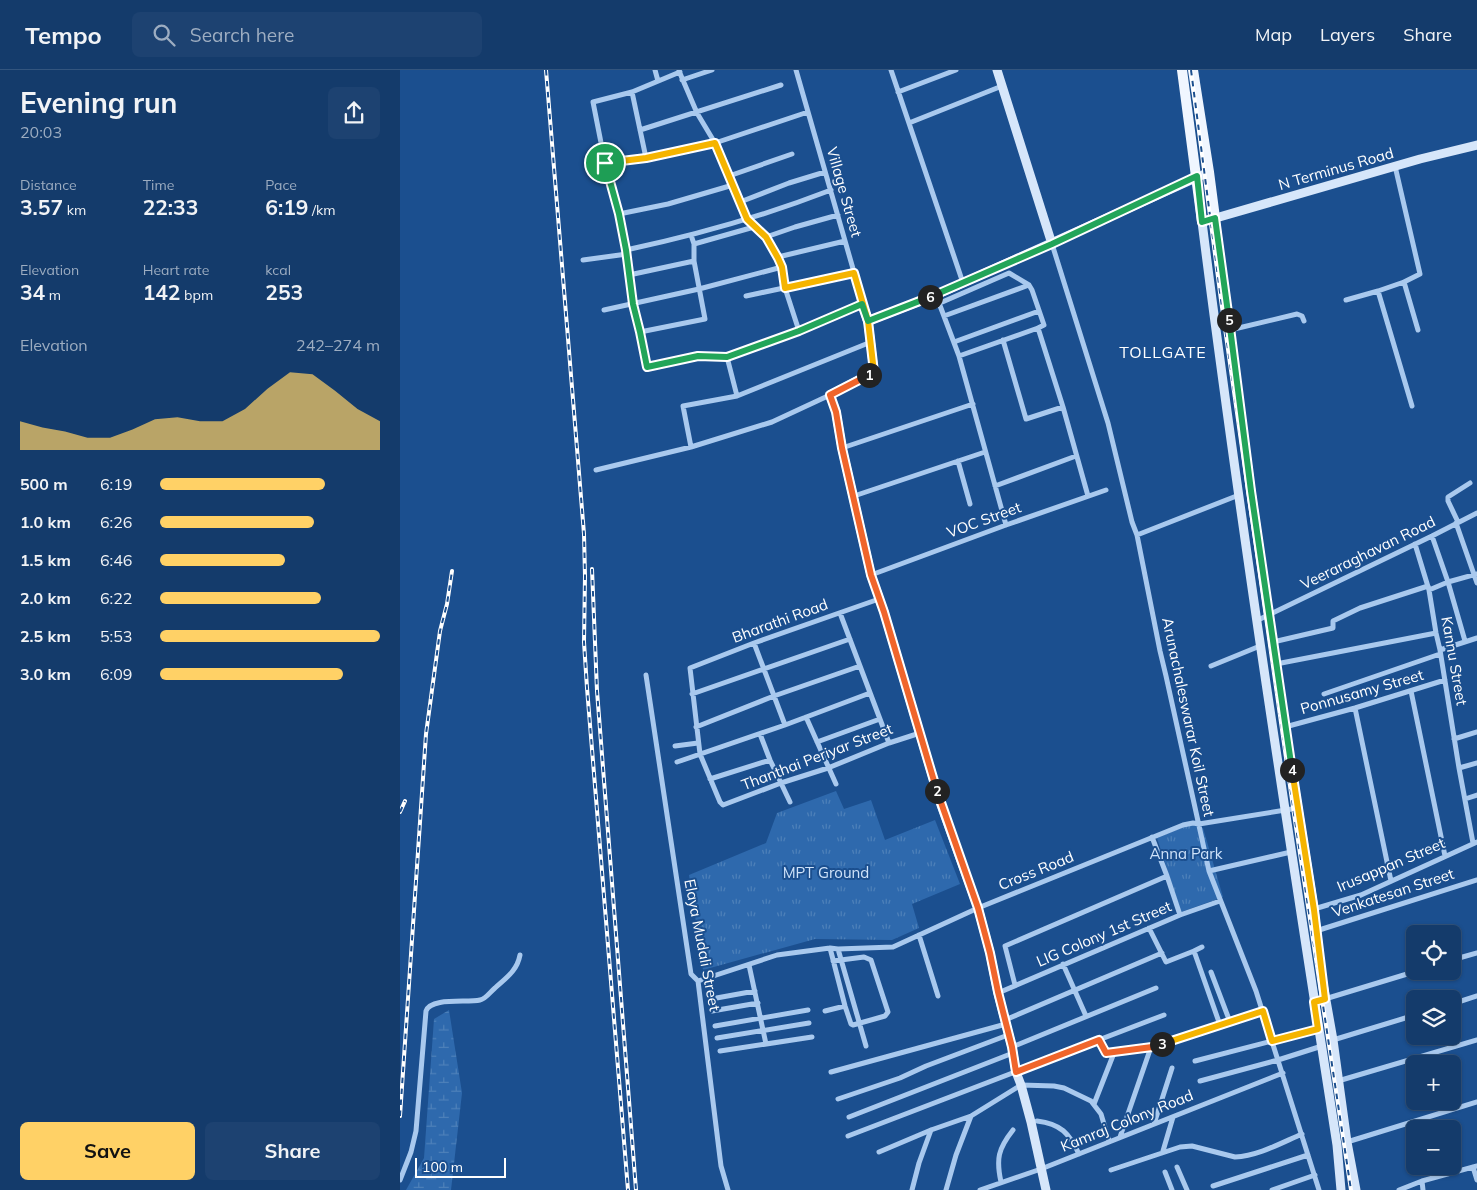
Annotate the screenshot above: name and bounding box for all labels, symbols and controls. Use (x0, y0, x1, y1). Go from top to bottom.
search box (132, 12, 482, 57)
text: Tempo (25, 20, 102, 50)
icon: search (150, 21, 178, 49)
text: Search here (190, 23, 294, 47)
text: Map (1255, 23, 1292, 46)
text: Layers (1320, 23, 1375, 46)
text: Share (1403, 23, 1452, 46)
text: Evening run (20, 85, 177, 120)
button: share (328, 87, 380, 139)
text: 20:03 (20, 122, 62, 142)
pin (584, 142, 626, 184)
street label: N Terminus Road (1276, 143, 1396, 194)
street label: Village Street (823, 145, 866, 239)
icon: arrive (591, 149, 619, 177)
text: Distance (20, 176, 77, 194)
text: Time (143, 176, 174, 194)
text: Pace (265, 176, 297, 194)
text: 3.57 (20, 194, 63, 220)
text: 22:33 (143, 194, 198, 220)
text: 6:19 (265, 194, 308, 220)
text: km (63, 201, 86, 219)
text: /km (308, 201, 335, 219)
text: Elevation (20, 261, 79, 279)
text: Heart rate (143, 261, 209, 279)
text: kcal (265, 261, 291, 279)
text: 34 (20, 279, 45, 305)
text: 142 (143, 279, 180, 305)
text: 253 (265, 279, 303, 305)
pin: 6 (918, 284, 942, 310)
text: m (45, 286, 61, 304)
text: bpm (180, 286, 213, 304)
text: 6 (926, 288, 935, 306)
pin: 5 (1216, 308, 1242, 332)
text: 5 (1225, 311, 1234, 329)
text: Elevation (20, 335, 88, 355)
text: 242–274 m (296, 335, 380, 355)
district label: TOLLGATE (1119, 342, 1207, 362)
pin: 1 (856, 362, 882, 388)
text: 1 (865, 366, 874, 384)
text: 500 m (20, 474, 68, 494)
text: 6:19 (100, 474, 132, 494)
street label: VOC Street (944, 497, 1023, 542)
text: 1.0 km (20, 512, 71, 532)
text: 6:26 (100, 512, 132, 532)
street label: Veeraraghavan Road (1297, 512, 1438, 593)
text: 1.5 km (20, 550, 71, 570)
text: 6:46 (100, 550, 132, 570)
text: 2.0 km (20, 588, 71, 608)
text: 6:22 (100, 588, 132, 608)
street label: Bharathi Road (729, 594, 830, 647)
street label: Kannu Street (1437, 615, 1472, 707)
street label: Arunachaleswarar Koil Street (1158, 616, 1219, 818)
text: 2.5 km (20, 626, 71, 646)
text: 5:53 (100, 626, 132, 646)
text: 3.0 km (20, 664, 71, 684)
text: 6:09 (100, 664, 132, 684)
street label: Ponnusamy Street (1298, 665, 1426, 718)
street label: Thanthai Periyar Street (739, 719, 895, 794)
pin: 4 (1280, 758, 1304, 782)
text: 4 (1288, 761, 1297, 779)
pin: 2 (924, 778, 950, 804)
text: 2 (933, 782, 942, 800)
street label: Irusappan Street (1334, 833, 1448, 896)
park label: Anna Park (1149, 844, 1223, 863)
street label: Cross Road (995, 847, 1076, 894)
park label: MPT Ground (783, 863, 869, 882)
street label: Venkatesan Street (1329, 864, 1456, 921)
street label: Elaya Mudali Street (680, 877, 725, 1013)
street label: LIG Colony 1st Street (1033, 896, 1174, 971)
map controls (1406, 925, 1461, 1175)
button: locate (1406, 925, 1461, 980)
button: layers (1406, 990, 1461, 1045)
pin: 3 (1150, 1032, 1174, 1056)
text: 3 (1158, 1035, 1167, 1053)
button: + (1406, 1055, 1461, 1110)
street label: Kamraj Colony Road (1058, 1085, 1196, 1156)
button: − (1406, 1120, 1461, 1175)
button: Save (20, 1122, 195, 1180)
button: Share (205, 1122, 380, 1180)
scale bar (415, 1155, 506, 1178)
text: 100 m (422, 1158, 463, 1176)

